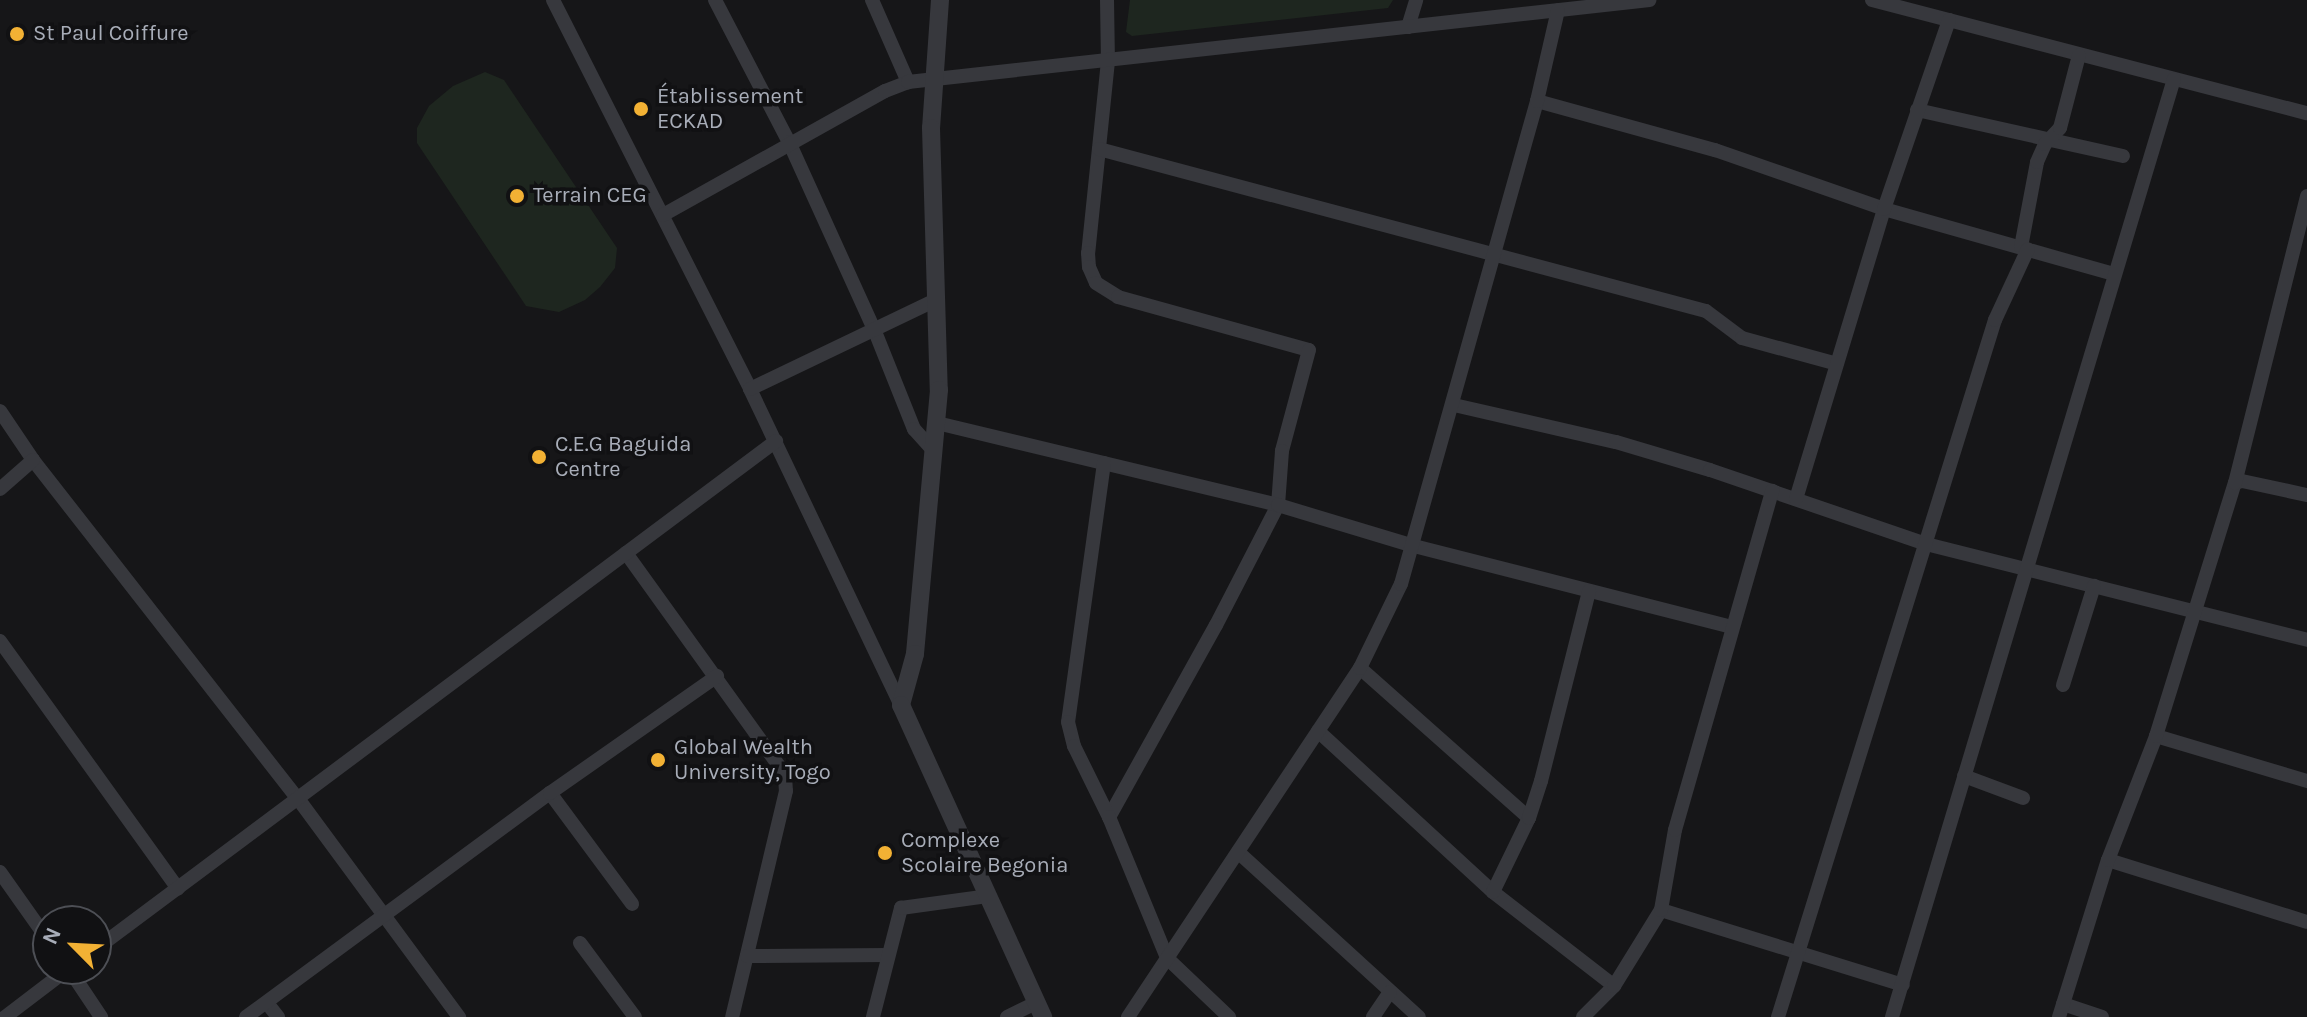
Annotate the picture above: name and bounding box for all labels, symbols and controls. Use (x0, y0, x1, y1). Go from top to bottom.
place label: St Paul Coiffure (33, 21, 188, 47)
marker: St Paul Coiffure (8, 25, 26, 43)
place label: Établissement ECKAD (657, 83, 803, 134)
marker: Établissement ECKAD (632, 100, 650, 118)
place label: Terrain CEG (533, 183, 647, 209)
marker: Terrain CEG (508, 187, 526, 205)
place label: C.E.G Baguida Centre (555, 431, 691, 482)
marker: C.E.G Baguida Centre (530, 448, 548, 466)
place label: Global Wealth University, Togo (674, 734, 831, 786)
marker: Global Wealth University, Togo (649, 751, 667, 769)
place label: Complexe Scolaire Begonia (901, 827, 1068, 878)
marker: Complexe Scolaire Begonia (876, 844, 894, 862)
north arrow (32, 905, 112, 985)
text: N (37, 924, 67, 949)

